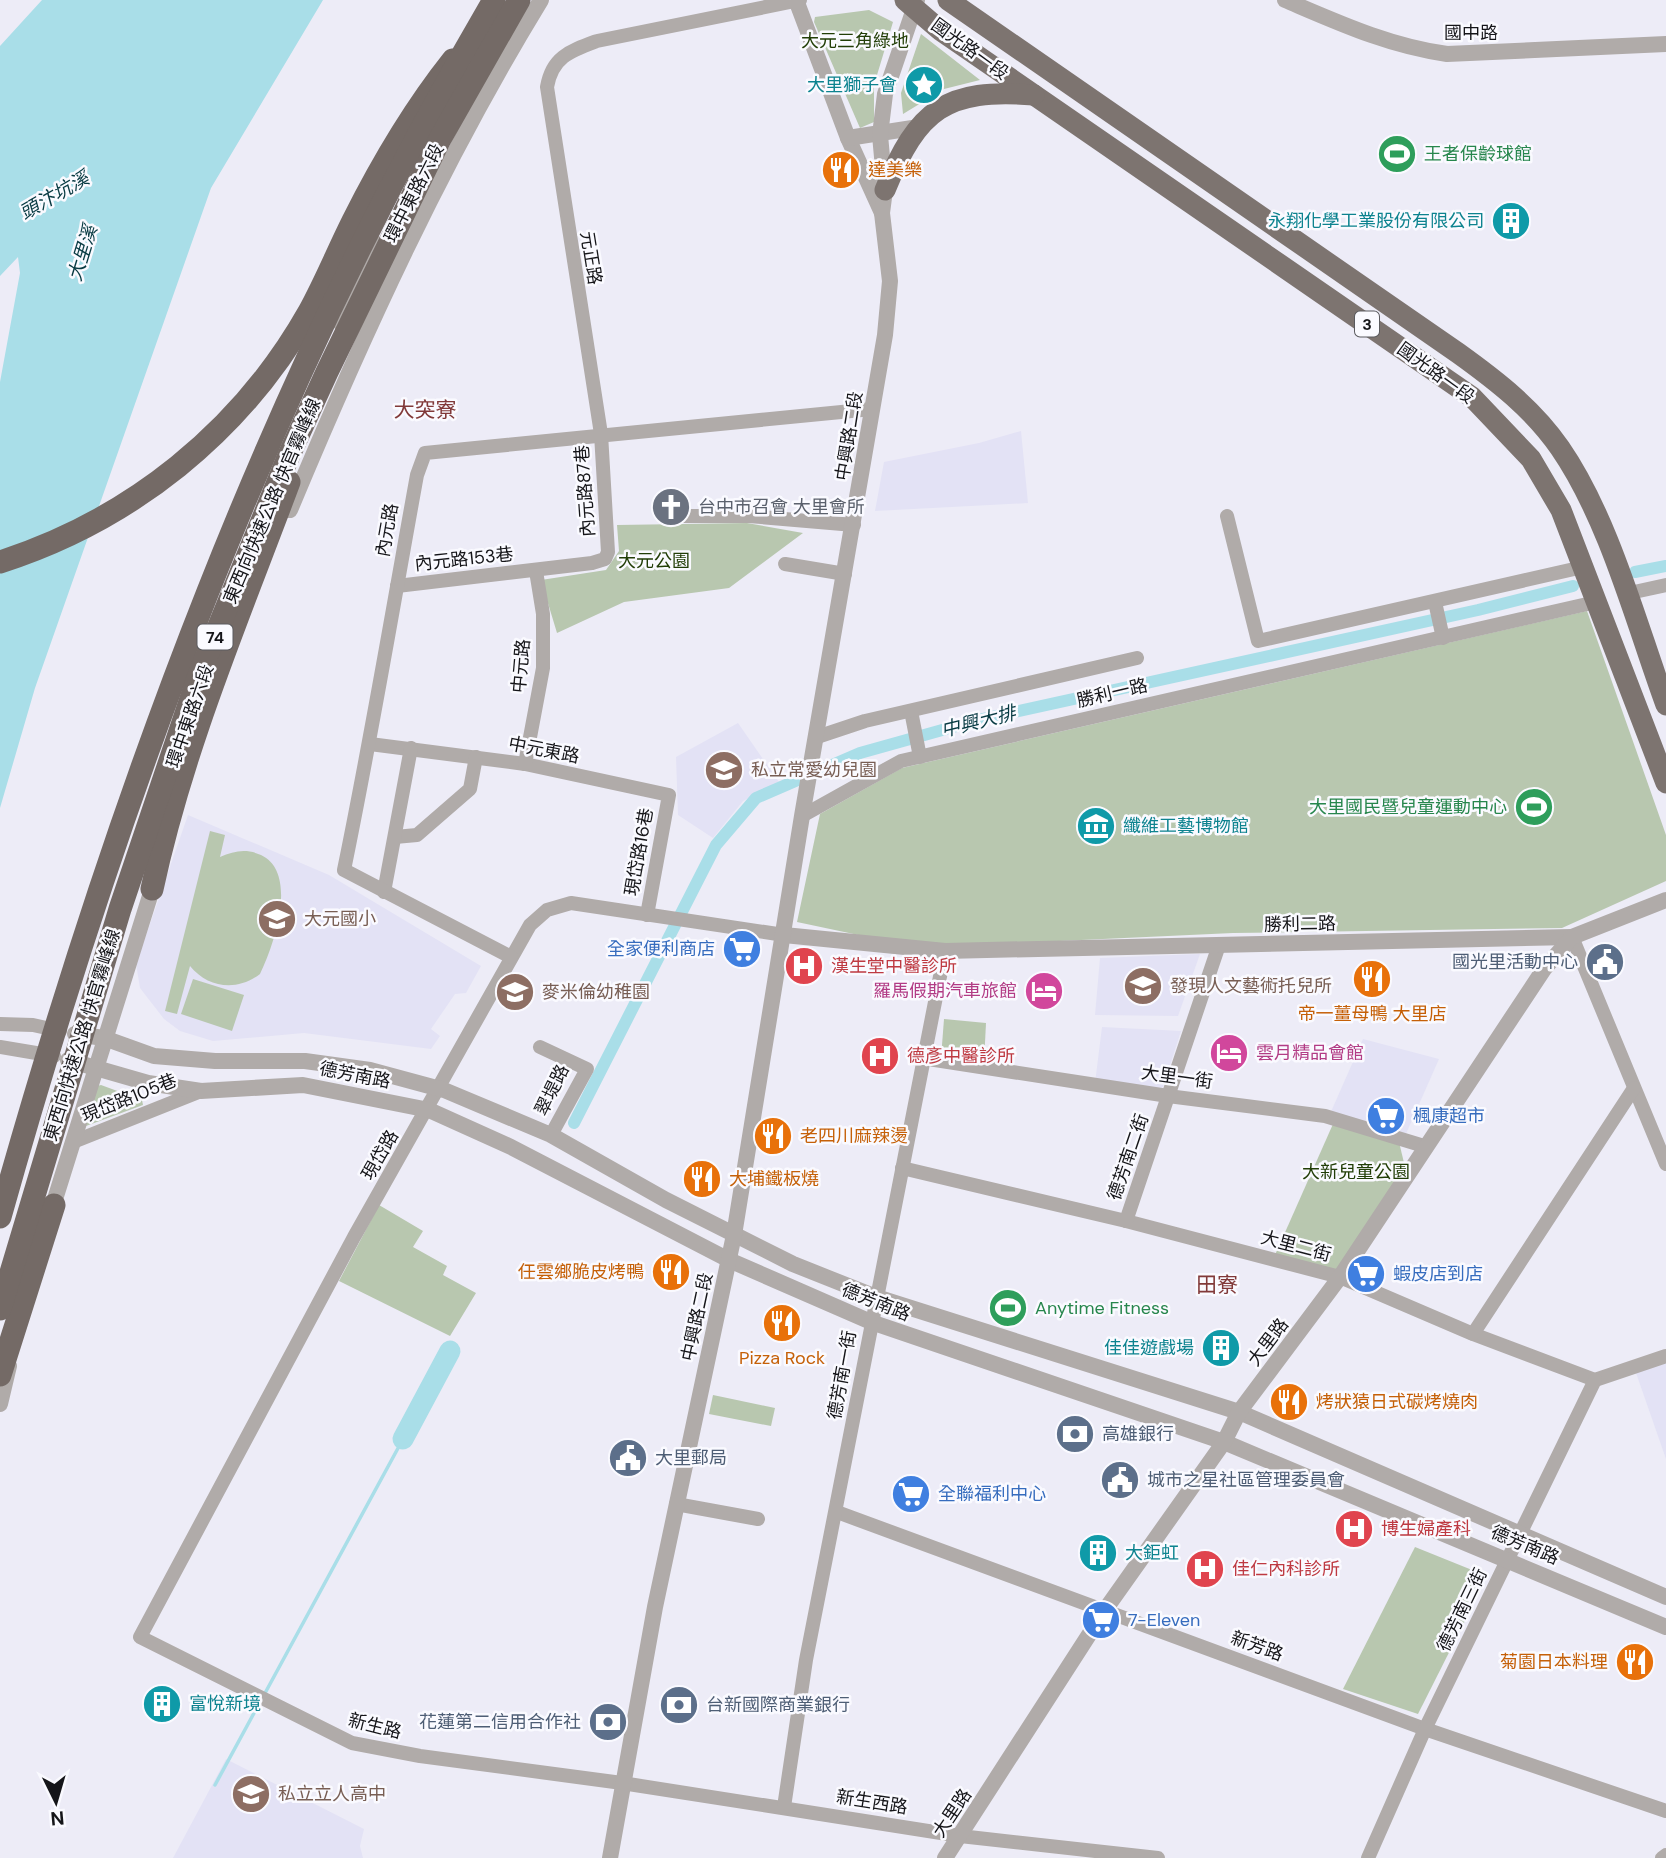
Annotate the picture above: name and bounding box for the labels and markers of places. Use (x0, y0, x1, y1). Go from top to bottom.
place icon: 大里獅子會 (903, 64, 945, 106)
place label: 大里獅子會 (807, 73, 897, 97)
sports icon: 王者保齡球館 (1376, 133, 1418, 175)
place label: 王者保齡球館 (1424, 142, 1532, 166)
restaurant icon: 達美樂 (820, 149, 862, 191)
place label: 達美樂 (868, 158, 922, 182)
building icon: 永翔化學工業股份有限公司 (1490, 200, 1532, 242)
place label: 永翔化學工業股份有限公司 (1268, 209, 1484, 233)
church icon: 台中市召會 大里會所 (650, 486, 692, 528)
place label: 台中市召會 大里會所 (698, 495, 865, 519)
school or university icon: 私立常愛幼兒園 (703, 749, 745, 791)
place label: 私立常愛幼兒園 (751, 758, 877, 782)
sports icon: 大里國民暨兒童運動中心 (1513, 786, 1555, 828)
place label: 大里國民暨兒童運動中心 (1309, 795, 1507, 819)
museum icon: 纖維工藝博物館 (1075, 805, 1117, 847)
place label: 纖維工藝博物館 (1123, 814, 1249, 838)
school or university icon: 大元國小 (256, 898, 298, 940)
place label: 大元國小 (304, 907, 376, 931)
supermarket icon: 全家便利商店 (721, 928, 763, 970)
place label: 全家便利商店 (607, 937, 715, 961)
public building icon: 國光里活動中心 (1584, 941, 1626, 983)
hospital icon: 漢生堂中醫診所 (783, 945, 825, 987)
place label: 國光里活動中心 (1452, 950, 1578, 974)
place label: 漢生堂中醫診所 (831, 954, 957, 978)
restaurant icon: 帝一薑母鴨 大里店 (1351, 958, 1393, 1000)
school or university icon: 發現人文藝術托兒所 (1122, 965, 1164, 1007)
hotel icon: 羅馬假期汽車旅館 (1023, 970, 1065, 1012)
school or university icon: 麥米倫幼稚園 (494, 971, 536, 1013)
place label: 發現人文藝術托兒所 (1170, 974, 1332, 998)
place label: 羅馬假期汽車旅館 (873, 979, 1017, 1003)
place label: 麥米倫幼稚園 (542, 980, 650, 1004)
place label: 帝一薑母鴨 大里店 (1298, 1002, 1446, 1026)
hotel icon: 雲月精品會館 (1208, 1032, 1250, 1074)
hospital icon: 德彥中醫診所 (859, 1035, 901, 1077)
place label: 雲月精品會館 (1256, 1041, 1364, 1065)
place label: 德彥中醫診所 (907, 1044, 1015, 1068)
supermarket icon: 楓康超市 (1365, 1095, 1407, 1137)
place label: 楓康超市 (1413, 1104, 1485, 1128)
restaurant icon: 老四川麻辣燙 (752, 1115, 794, 1157)
place label: 老四川麻辣燙 (800, 1124, 908, 1148)
restaurant icon: 大埔鐵板燒 (681, 1158, 723, 1200)
place label: 大埔鐵板燒 (729, 1167, 819, 1191)
restaurant icon: 任雲鄉脆皮烤鴨 (650, 1251, 692, 1293)
supermarket icon: 蝦皮店到店 (1345, 1253, 1387, 1295)
place label: 任雲鄉脆皮烤鴨 (518, 1260, 644, 1284)
place label: 蝦皮店到店 (1393, 1262, 1483, 1286)
sports icon: Anytime Fitness (987, 1287, 1029, 1329)
place label: Anytime Fitness (1035, 1296, 1169, 1320)
restaurant icon: Pizza Rock (761, 1302, 803, 1344)
building icon: 佳佳遊戲場 (1200, 1327, 1242, 1369)
place label: 佳佳遊戲場 (1104, 1336, 1194, 1360)
place label: Pizza Rock (739, 1346, 825, 1370)
restaurant icon: 烤狀猿日式碳烤燒肉 (1268, 1381, 1310, 1423)
place label: 烤狀猿日式碳烤燒肉 (1316, 1390, 1478, 1414)
bank icon: 高雄銀行 (1054, 1413, 1096, 1455)
place label: 高雄銀行 (1102, 1422, 1174, 1446)
public building icon: 大里郵局 (607, 1437, 649, 1479)
place label: 大里郵局 (655, 1446, 727, 1470)
public building icon: 城市之星社區管理委員會 (1099, 1459, 1141, 1501)
place label: 城市之星社區管理委員會 (1147, 1468, 1345, 1492)
supermarket icon: 全聯福利中心 (890, 1473, 932, 1515)
place label: 全聯福利中心 (938, 1482, 1046, 1506)
hospital icon: 博生婦產科 (1333, 1508, 1375, 1550)
place label: 博生婦產科 (1381, 1517, 1471, 1541)
building icon: 大鉅虹 (1077, 1532, 1119, 1574)
place label: 大鉅虹 (1125, 1541, 1179, 1565)
hospital icon: 佳仁內科診所 (1184, 1548, 1226, 1590)
place label: 佳仁內科診所 (1232, 1557, 1340, 1581)
supermarket icon: 7-Eleven (1080, 1599, 1122, 1641)
place label: 7-Eleven (1128, 1608, 1200, 1632)
restaurant icon: 菊園日本料理 (1614, 1641, 1656, 1683)
place label: 菊園日本料理 (1500, 1650, 1608, 1674)
building icon: 富悅新境 (141, 1683, 183, 1725)
bank icon: 台新國際商業銀行 (658, 1684, 700, 1726)
place label: 富悅新境 (189, 1692, 261, 1716)
place label: 台新國際商業銀行 (706, 1693, 850, 1717)
bank icon: 花蓮第二信用合作社 (587, 1701, 629, 1743)
place label: 花蓮第二信用合作社 (419, 1710, 581, 1734)
school or university icon: 私立立人高中 (230, 1773, 272, 1815)
place label: 私立立人高中 (278, 1782, 386, 1806)

